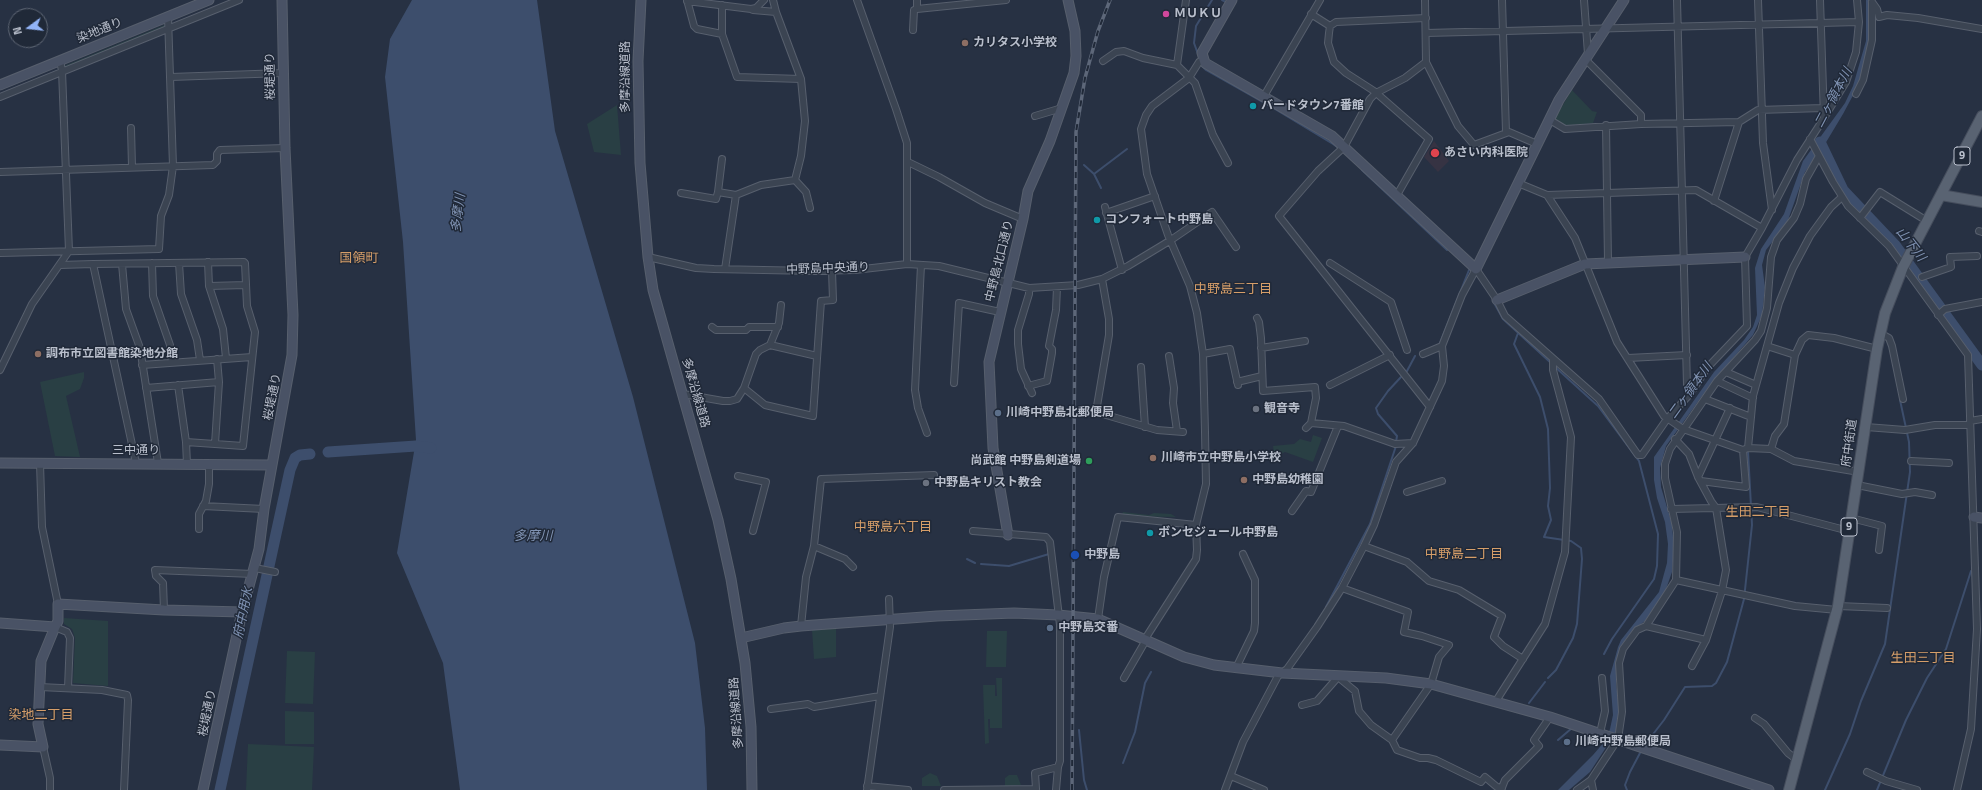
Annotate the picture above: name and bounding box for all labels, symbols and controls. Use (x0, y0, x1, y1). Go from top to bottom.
place label: ＭＵＫＵ (1174, 7, 1222, 21)
north arrow (8, 8, 48, 48)
marker: ＭＵＫＵ (1161, 9, 1171, 19)
street label: 染地通り (75, 15, 125, 47)
text: N (9, 25, 26, 37)
place label: カリタス小学校 (973, 36, 1057, 50)
marker: カリタス小学校 (960, 38, 970, 48)
street label: 多摩沿線道路 (619, 41, 633, 113)
street label: 桜堤通り (263, 52, 279, 100)
water label: 二ヶ領本川 (1812, 66, 1856, 130)
place label: バードタウン7番館 (1261, 99, 1364, 113)
marker: バードタウン7番館 (1248, 101, 1258, 111)
place label: あさい内科医院 (1444, 146, 1528, 160)
marker: あさい内科医院 (1429, 147, 1441, 159)
road number: 9 (1954, 147, 1970, 165)
water label: 多摩川 (449, 193, 469, 233)
place label: コンフォート中野島 (1105, 213, 1213, 227)
marker: コンフォート中野島 (1092, 215, 1102, 225)
street label: 中野島北口通り (983, 219, 1017, 303)
water label: 山下川 (1892, 225, 1928, 265)
district label: 国領町 (340, 251, 378, 267)
street label: 中野島中央通り (786, 260, 870, 278)
district label: 中野島三丁目 (1194, 282, 1272, 298)
place label: 調布市立図書館染地分館 (46, 347, 178, 361)
marker: 調布市立図書館染地分館 (33, 349, 43, 359)
street label: 多摩沿線道路 (678, 356, 712, 430)
water label: 二ヶ領本川 (1666, 360, 1716, 422)
street label: 桜堤通り (261, 372, 285, 422)
place label: 観音寺 (1264, 402, 1300, 416)
marker: 観音寺 (1251, 404, 1261, 414)
place label: 川崎中野島北郵便局 (1006, 406, 1114, 420)
marker: 川崎中野島北郵便局 (993, 408, 1003, 418)
street label: 府中街道 (1840, 418, 1860, 468)
street label: 三中通り (112, 444, 160, 458)
place label: 川崎市立中野島小学校 (1161, 451, 1281, 465)
marker: 川崎市立中野島小学校 (1148, 453, 1158, 463)
place label: 尚武館 中野島剣道場 (970, 454, 1081, 468)
marker: 尚武館 中野島剣道場 (1084, 456, 1094, 466)
place label: 中野島幼稚園 (1252, 473, 1324, 487)
marker: 中野島幼稚園 (1239, 475, 1249, 485)
place label: 中野島キリスト教会 (934, 476, 1042, 490)
marker: 中野島キリスト教会 (921, 478, 931, 488)
district label: 生田二丁目 (1726, 505, 1790, 521)
road number: 9 (1841, 518, 1857, 536)
district label: 中野島六丁目 (854, 520, 932, 536)
place label: ボンセジュール中野島 (1158, 526, 1278, 540)
marker: ボンセジュール中野島 (1145, 528, 1155, 538)
water label: 多摩川 (514, 529, 552, 545)
district label: 中野島二丁目 (1425, 547, 1503, 563)
place label: 中野島 (1084, 548, 1120, 562)
marker: 中野島 (1069, 549, 1081, 561)
water label: 府中用水 (231, 586, 257, 640)
place label: 中野島交番 (1058, 621, 1118, 635)
marker: 中野島交番 (1045, 623, 1055, 633)
district label: 生田三丁目 (1891, 651, 1955, 667)
street label: 多摩沿線道路 (727, 677, 747, 749)
street label: 桜堤通り (196, 688, 220, 738)
district label: 染地二丁目 (9, 708, 73, 724)
place label: 川崎中野島郵便局 (1575, 735, 1671, 749)
marker: 川崎中野島郵便局 (1562, 737, 1572, 747)

